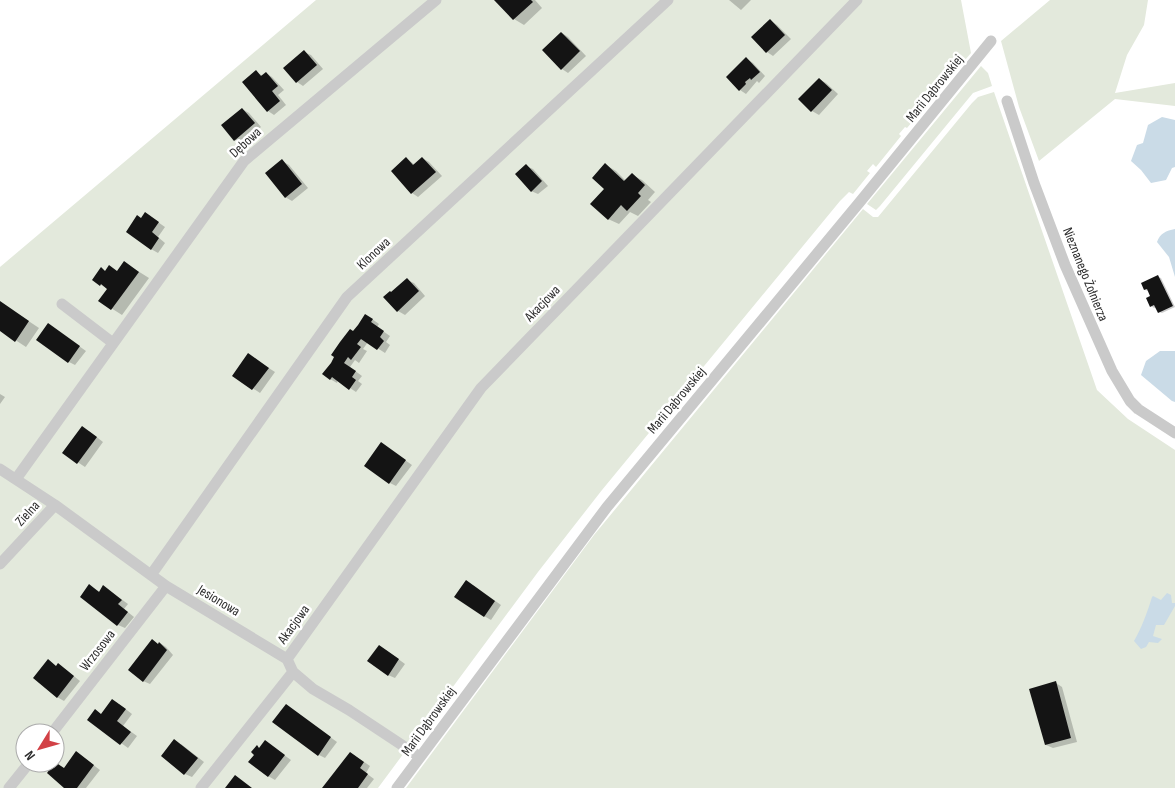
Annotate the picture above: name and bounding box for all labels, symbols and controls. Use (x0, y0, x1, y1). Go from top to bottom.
street label: Marii Dąbrowskiej (902, 51, 967, 125)
street label: Dębowa (226, 123, 265, 161)
street label: Nieznanego Żołnierza (1059, 225, 1112, 324)
street label: Klonowa (353, 234, 394, 273)
street label: Akacjowa (520, 282, 564, 326)
street label: Marii Dąbrowskiej (644, 364, 709, 437)
street label: Zielna (12, 497, 43, 529)
street label: Jesionowa (193, 581, 243, 620)
street label: Akacjowa (273, 602, 313, 648)
street label: Wrzosowa (76, 626, 119, 674)
street label: Marii Dąbrowskiej (398, 683, 459, 759)
north arrow (15, 723, 65, 773)
text: N (21, 747, 39, 764)

